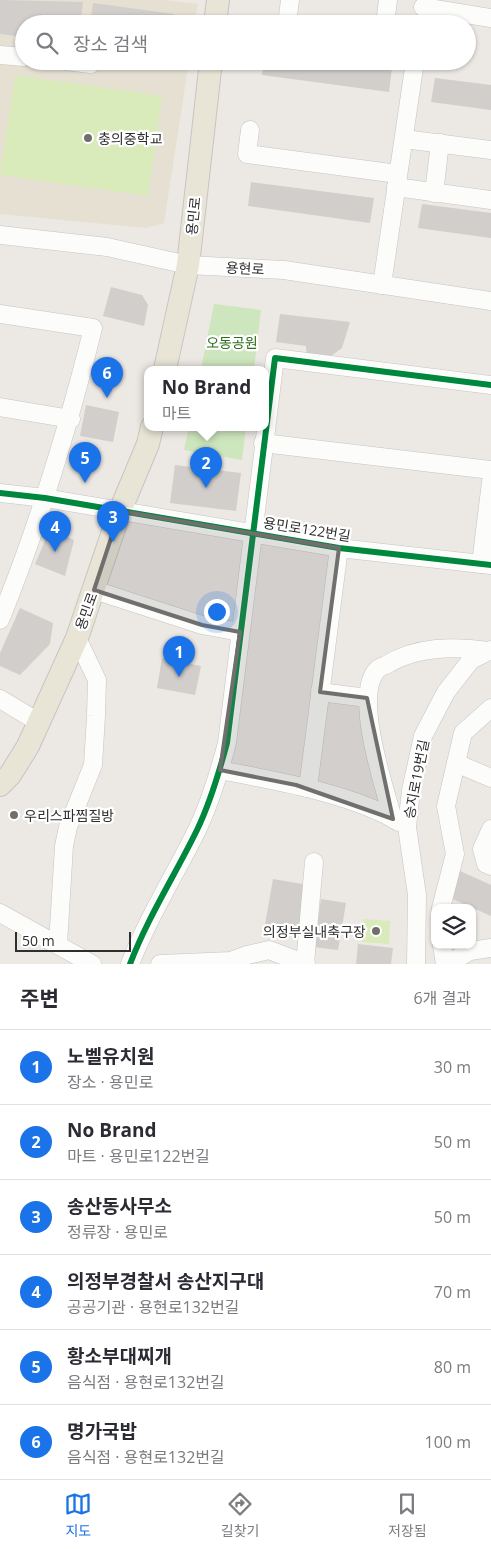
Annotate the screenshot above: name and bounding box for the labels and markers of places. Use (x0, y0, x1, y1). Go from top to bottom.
place label: 충의중학교 (98, 129, 163, 148)
marker: 충의중학교 (82, 132, 94, 144)
pin: 6 (91, 357, 123, 398)
pin: 5 (69, 442, 101, 483)
pin: 2 (190, 447, 222, 488)
pin: 3 (97, 501, 129, 542)
pin: 4 (39, 511, 71, 552)
pin: 1 (163, 636, 195, 677)
place label: 우리스파찜질방 (24, 806, 114, 825)
marker: 우리스파찜질방 (8, 809, 20, 821)
place label: 의정부실내축구장 (263, 922, 366, 941)
marker: 의정부실내축구장 (370, 925, 382, 937)

